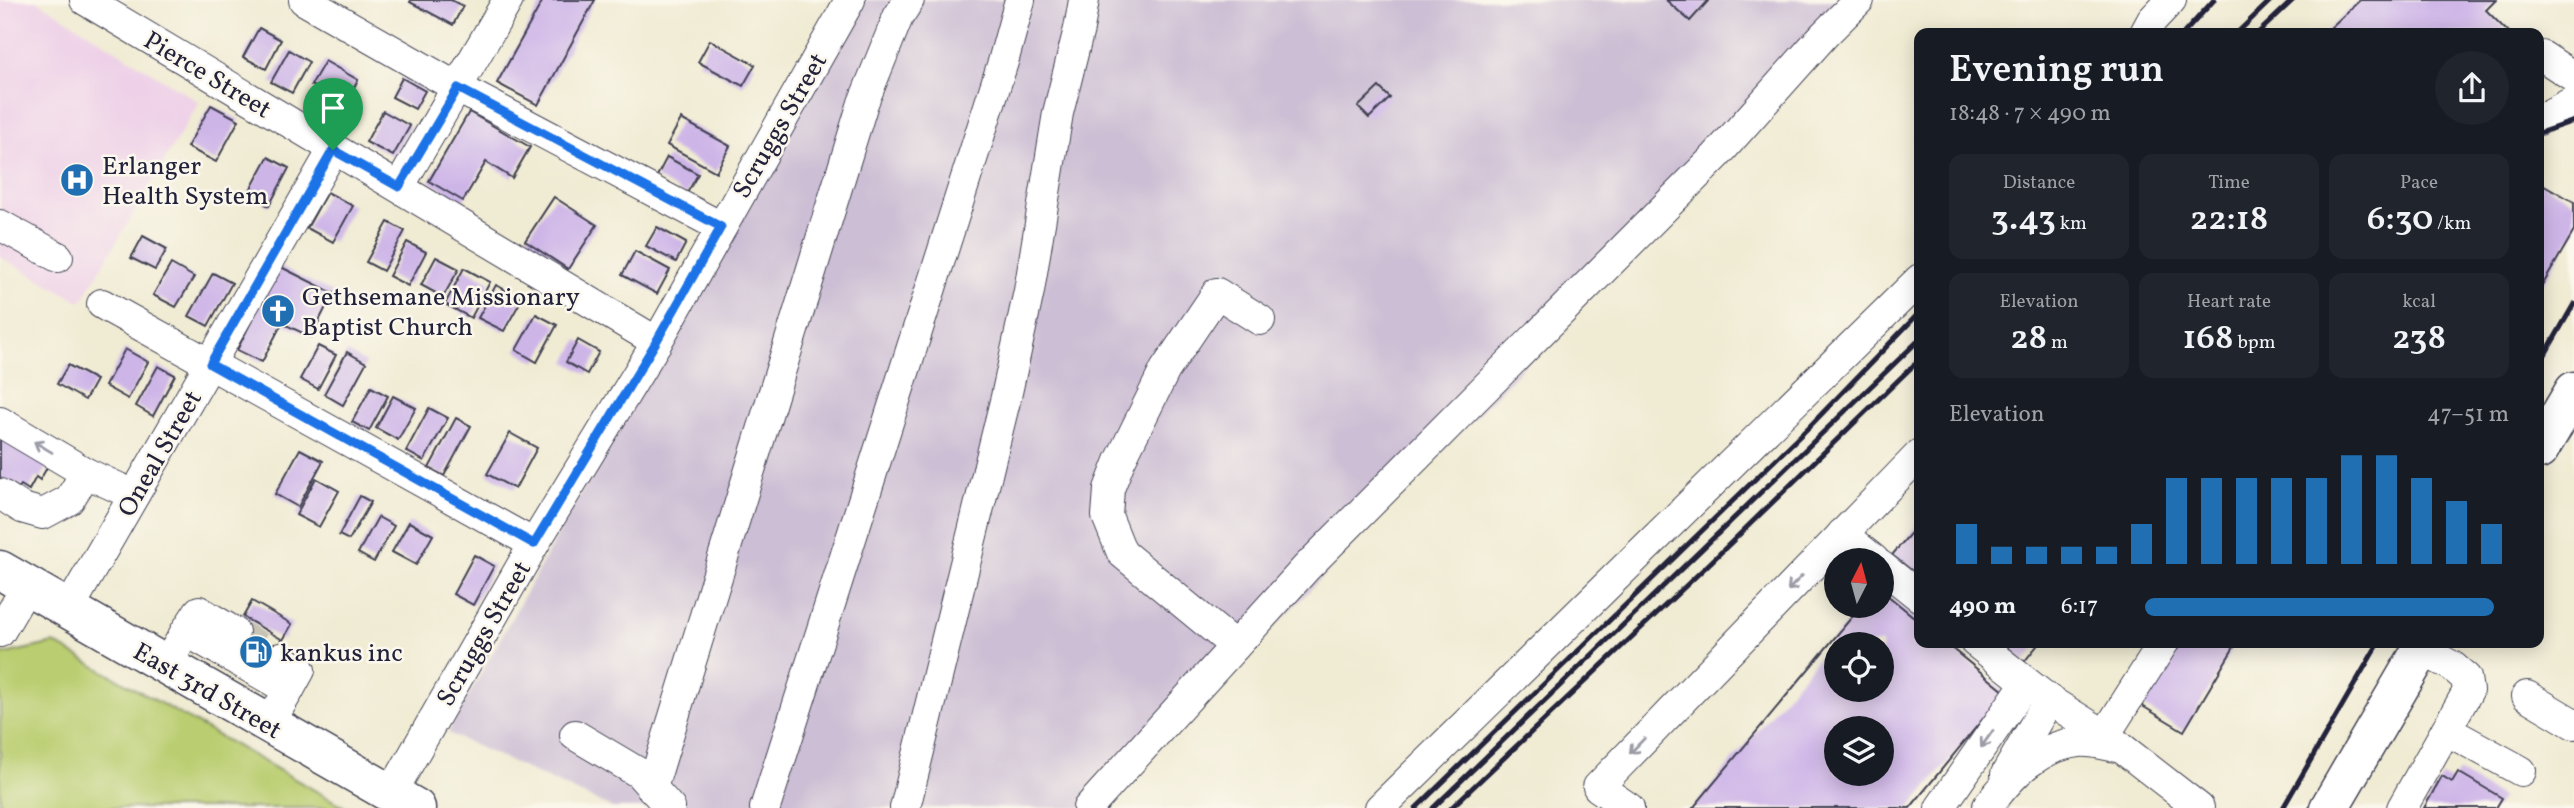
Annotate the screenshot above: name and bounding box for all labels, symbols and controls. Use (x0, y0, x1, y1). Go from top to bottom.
street label: Pierce Street (136, 23, 278, 128)
text: Evening run (1949, 45, 2164, 98)
street label: Scruggs Street (724, 47, 837, 205)
button: share (2435, 51, 2509, 125)
pin (303, 78, 363, 150)
icon: arrive (314, 89, 352, 127)
text: 18:48 · 7 × 490 m (1949, 98, 2111, 130)
place label: Erlanger Health System (102, 149, 268, 215)
hospital icon: Erlanger Health System (58, 161, 96, 199)
text: Distance (2003, 170, 2075, 196)
text: Time (2208, 170, 2250, 196)
text: Pace (2400, 170, 2438, 196)
text: 3.43 (1991, 196, 2056, 244)
text: 22:18 (2190, 196, 2268, 244)
text: 6:30 (2367, 196, 2433, 244)
text: km (2056, 211, 2087, 237)
text: /km (2433, 211, 2471, 237)
place label: Gethsemane Missionary Baptist Church (302, 280, 580, 346)
text: Elevation (2000, 289, 2078, 315)
text: Heart rate (2187, 289, 2271, 315)
text: kcal (2402, 289, 2436, 315)
church icon: Gethsemane Missionary Baptist Church (259, 292, 297, 330)
text: 28 (2010, 315, 2047, 363)
text: 168 (2183, 315, 2234, 363)
text: 238 (2392, 315, 2446, 363)
text: m (2047, 330, 2068, 356)
text: bpm (2234, 330, 2275, 356)
street label: Oneal Street (110, 384, 212, 524)
text: Elevation (1949, 399, 2045, 431)
text: 47–51 m (2427, 399, 2509, 431)
one-way arrow (34, 440, 54, 454)
north arrow (1824, 548, 1894, 618)
map controls (1824, 548, 1894, 786)
street label: Scruggs Street (428, 555, 541, 713)
one-way arrow (1786, 574, 1803, 591)
text: 490 m (1949, 591, 2016, 623)
text: 6:17 (2061, 591, 2098, 623)
button: locate (1824, 632, 1894, 702)
fuel station icon: kankus inc (237, 633, 275, 671)
street label: East 3rd Street (126, 635, 288, 749)
place label: kankus inc (280, 636, 403, 672)
button: layers (1824, 716, 1894, 786)
one-way arrow (1980, 729, 1994, 748)
one-way arrow (1628, 738, 1645, 755)

